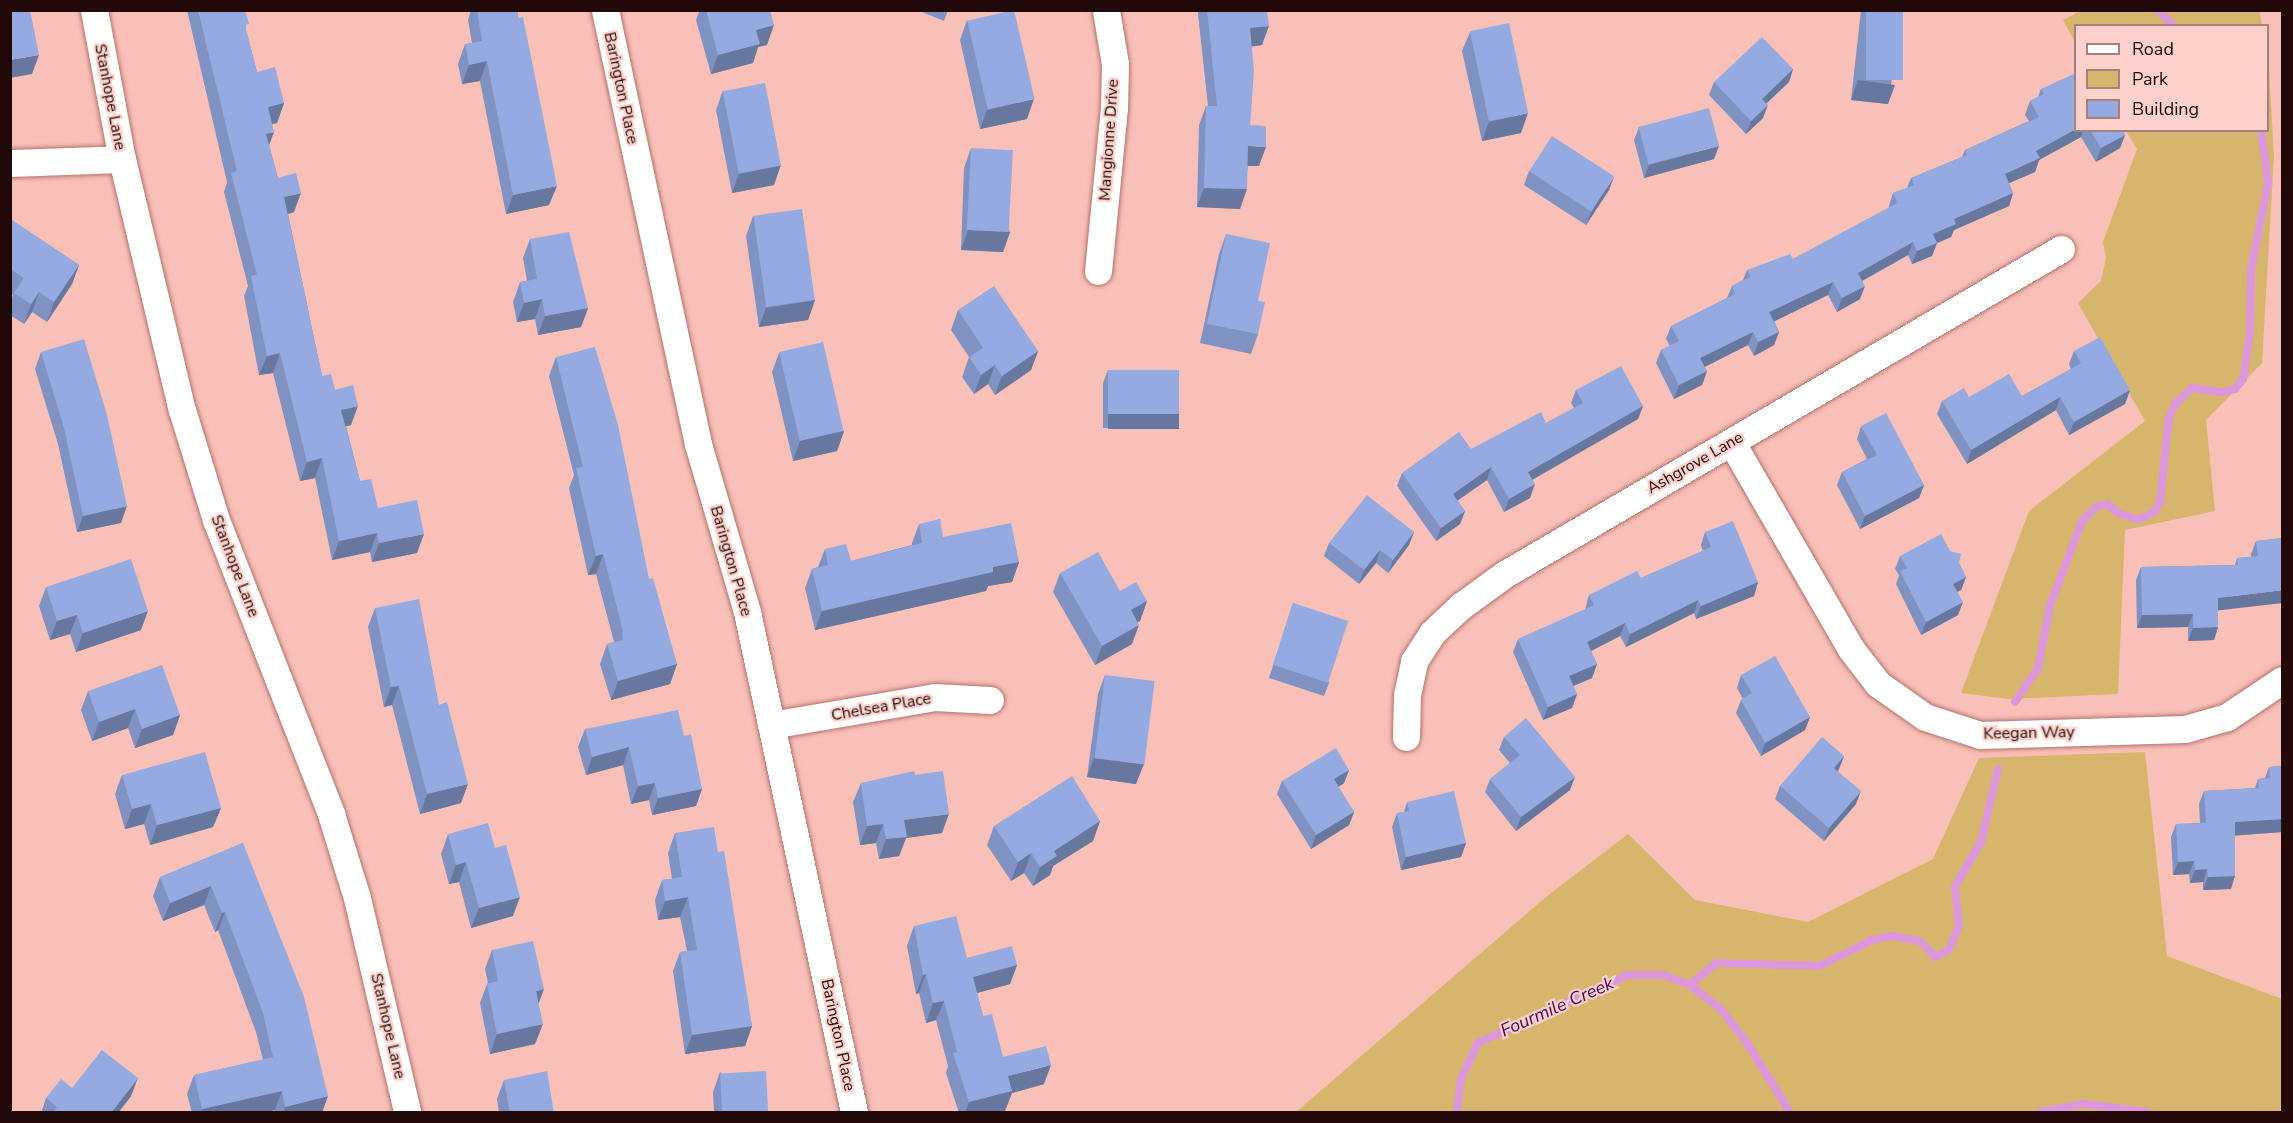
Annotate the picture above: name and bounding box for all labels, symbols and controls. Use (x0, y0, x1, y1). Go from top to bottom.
legend (2074, 24, 2269, 132)
street label: Barington Place (600, 30, 642, 146)
text: Road (2132, 37, 2174, 61)
street label: Stanhope Lane (90, 42, 130, 152)
text: Park (2132, 67, 2168, 91)
street label: Mangionne Drive (1095, 78, 1123, 202)
text: Building (2132, 97, 2199, 121)
street label: Ashgrove Lane (1644, 428, 1746, 498)
street label: Barington Place (706, 504, 756, 618)
street label: Stanhope Lane (207, 512, 263, 620)
street label: Chelsea Place (830, 689, 932, 725)
street label: Keegan Way (1983, 723, 2075, 743)
street label: Stanhope Lane (367, 971, 409, 1081)
water label: Fourmile Creek (1497, 972, 1617, 1042)
street label: Barington Place (817, 977, 859, 1093)

